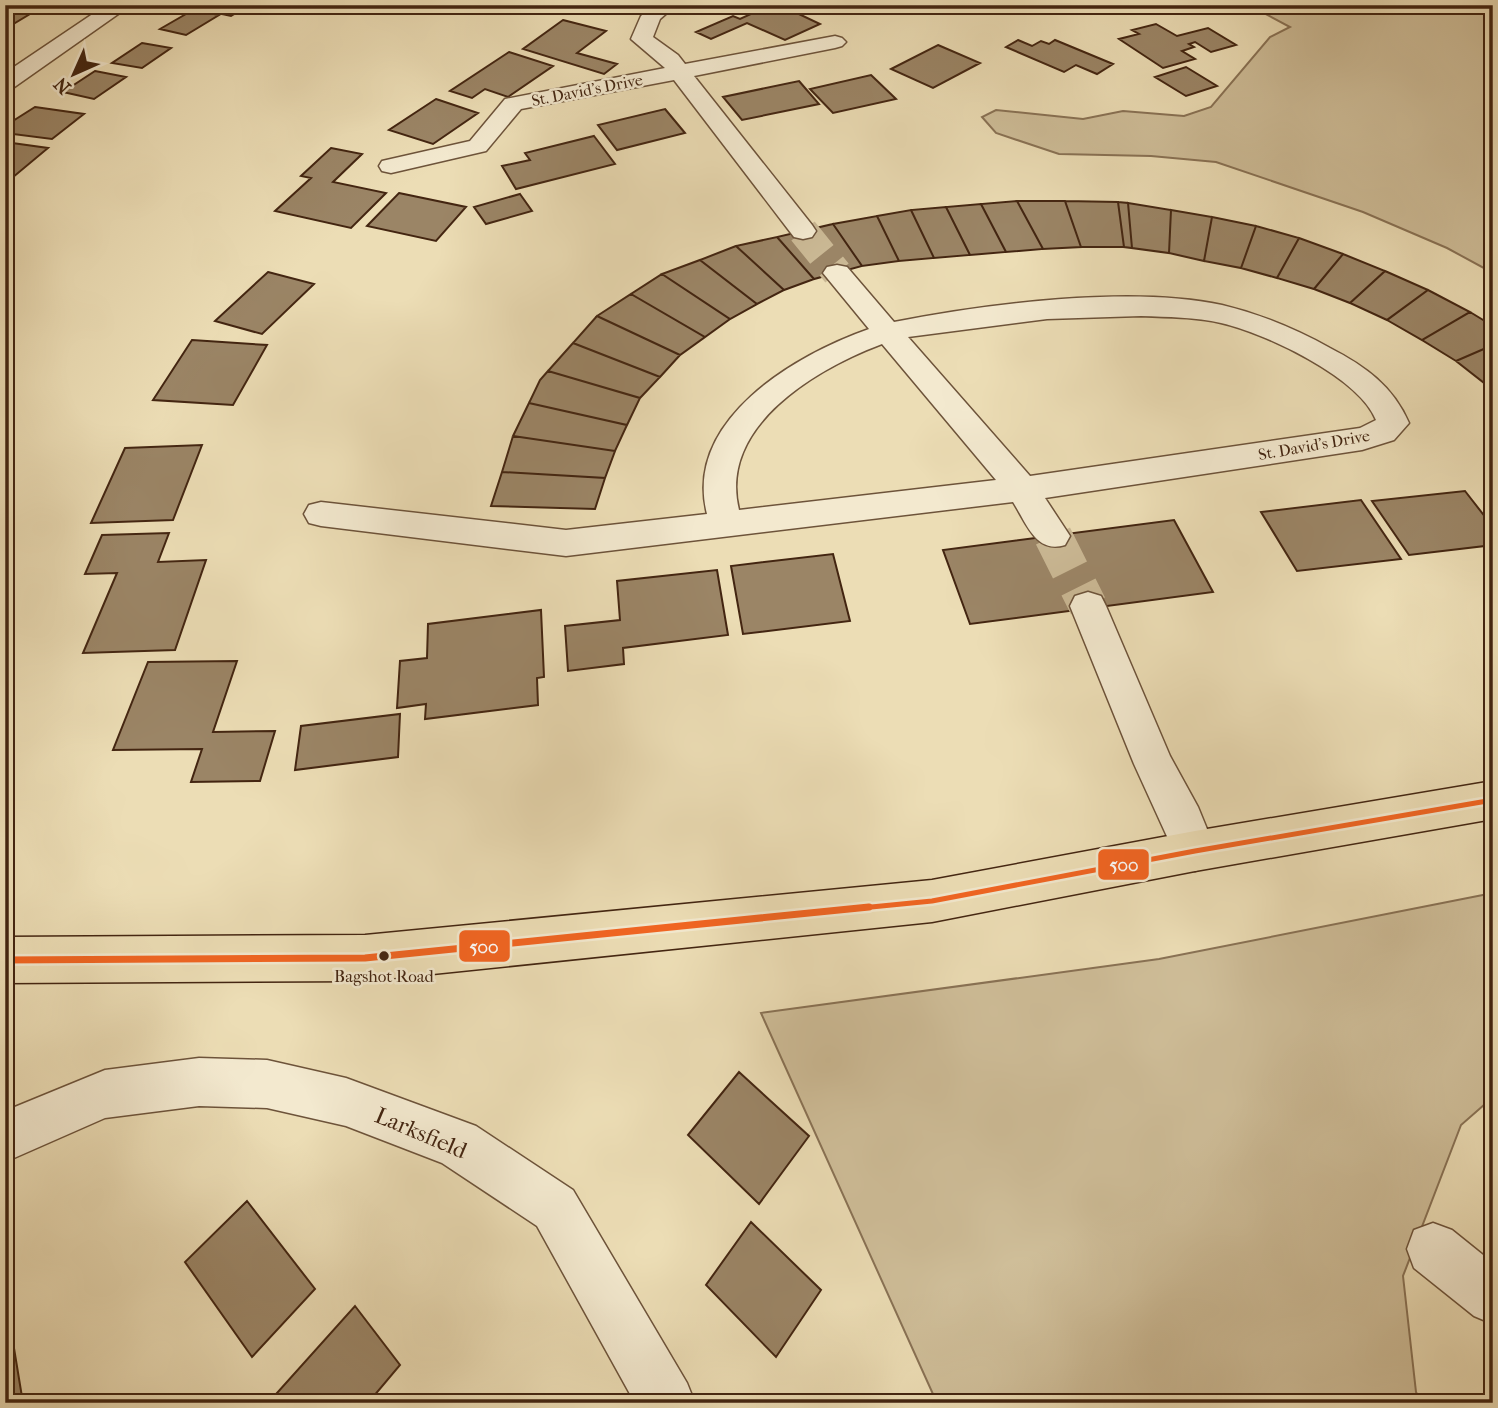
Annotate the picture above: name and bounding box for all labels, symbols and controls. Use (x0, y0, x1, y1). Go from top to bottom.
north arrow (38, 38, 108, 108)
street label: St. David's Drive (530, 70, 644, 110)
text: N (49, 72, 76, 98)
street label: St. David's Drive (1257, 426, 1371, 464)
line badge: 500 (1097, 848, 1150, 881)
text: 500 (1109, 854, 1139, 876)
line badge: 500 (458, 929, 511, 963)
text: 500 (469, 936, 499, 958)
marker: Bagshot Road (377, 949, 391, 963)
place label: Bagshot Road (334, 966, 435, 986)
street label: Larksfield (371, 1102, 471, 1165)

